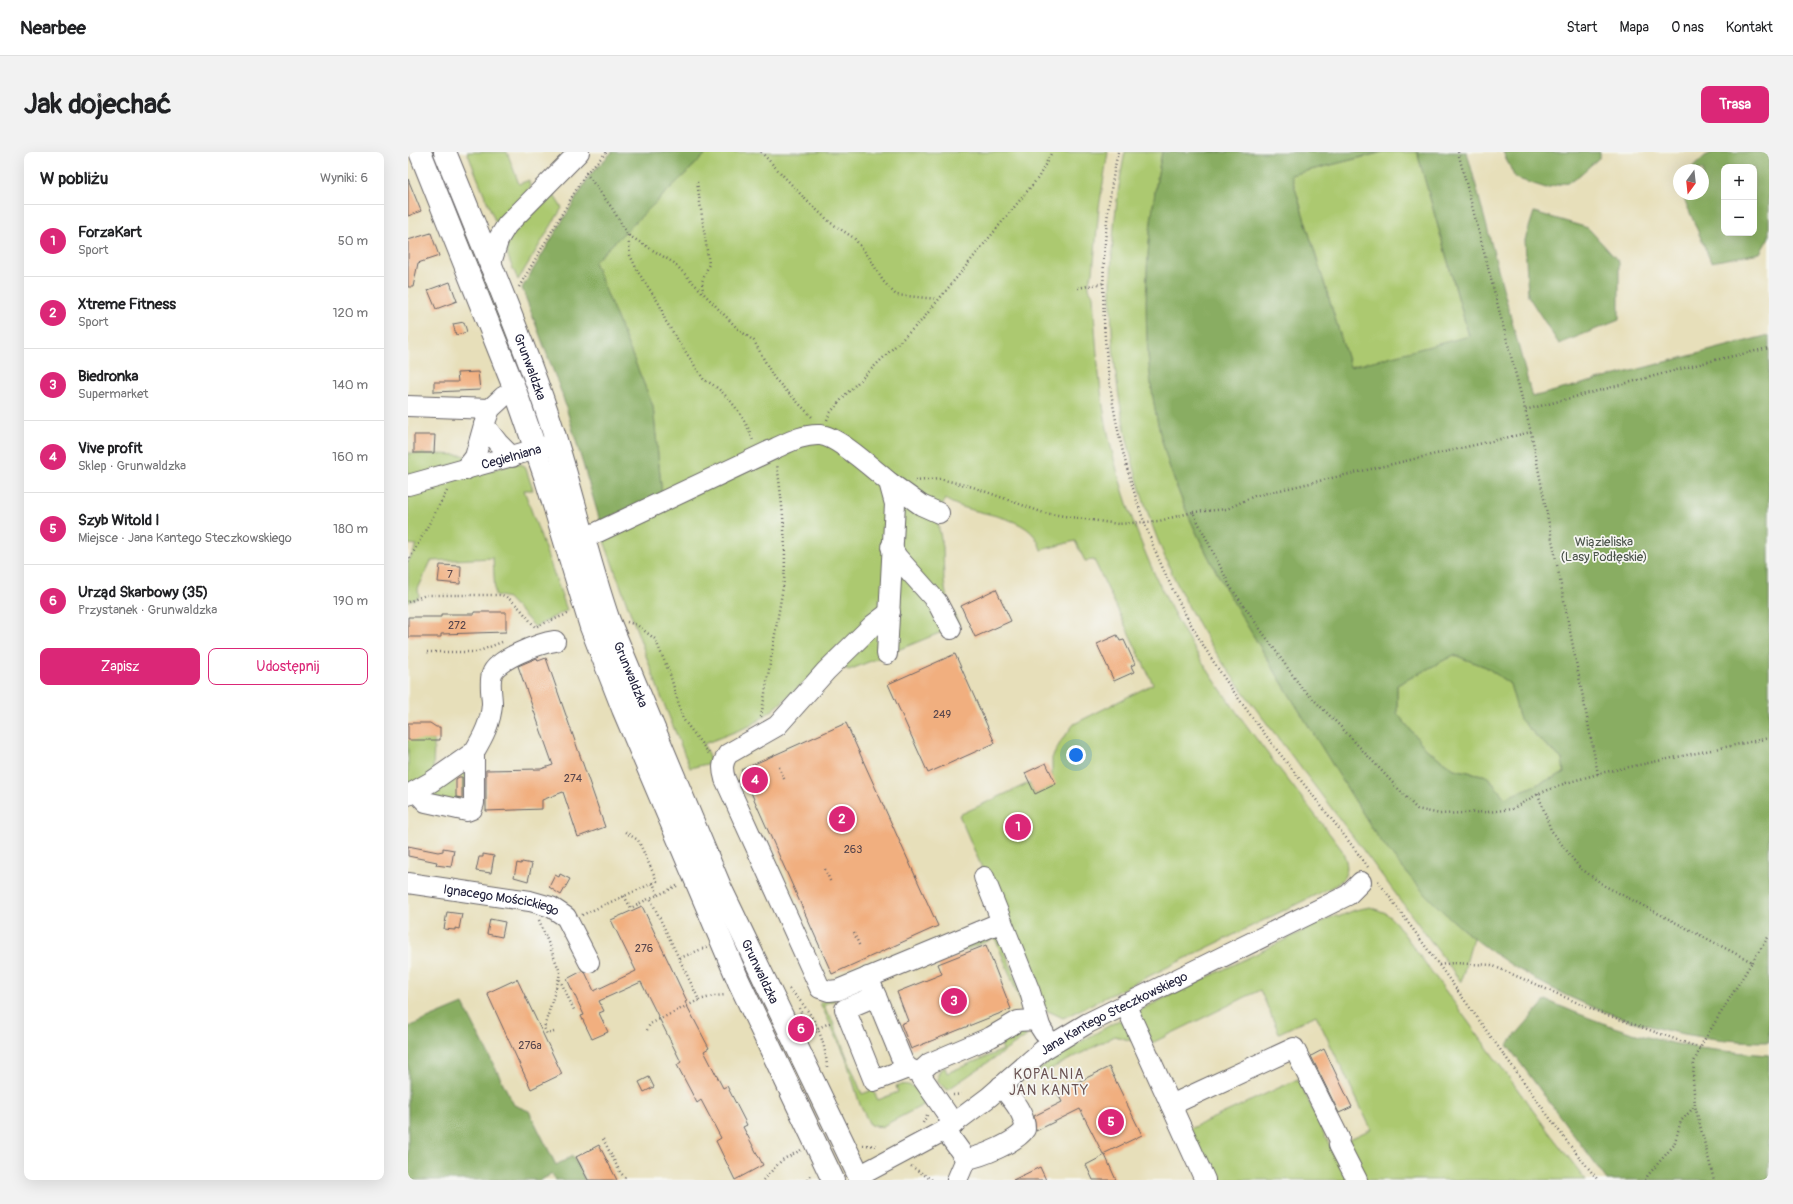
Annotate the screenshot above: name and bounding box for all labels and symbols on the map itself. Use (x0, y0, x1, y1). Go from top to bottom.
north arrow (1673, 164, 1709, 200)
street label: Grunwaldzka (510, 331, 549, 402)
street label: Cegielniana (479, 441, 543, 473)
park label: Wiązieliska (Lasy Podłęskie) (1561, 534, 1647, 565)
house number: 7 (447, 568, 453, 581)
house number: 272 (448, 619, 466, 632)
street label: Grunwaldzka (609, 639, 651, 710)
house number: 249 (933, 708, 951, 721)
your location (1066, 745, 1086, 765)
pin: 4 (742, 765, 768, 795)
house number: 274 (564, 772, 583, 785)
pin: 2 (829, 804, 855, 834)
pin: 1 (1005, 812, 1031, 842)
house number: 263 (844, 843, 862, 856)
street label: Ignacego Mościckiego (442, 881, 562, 920)
street label: Grunwaldzka (737, 937, 782, 1006)
house number: 276 (635, 942, 653, 955)
street label: Jana Kantego Steczkowskiego (1038, 968, 1190, 1059)
pin: 3 (941, 986, 967, 1016)
pin: 6 (788, 1014, 814, 1044)
house number: 276a (518, 1039, 542, 1052)
district label: KOPALNIA JAN KANTY (1009, 1066, 1089, 1099)
pin: 5 (1098, 1107, 1124, 1137)

